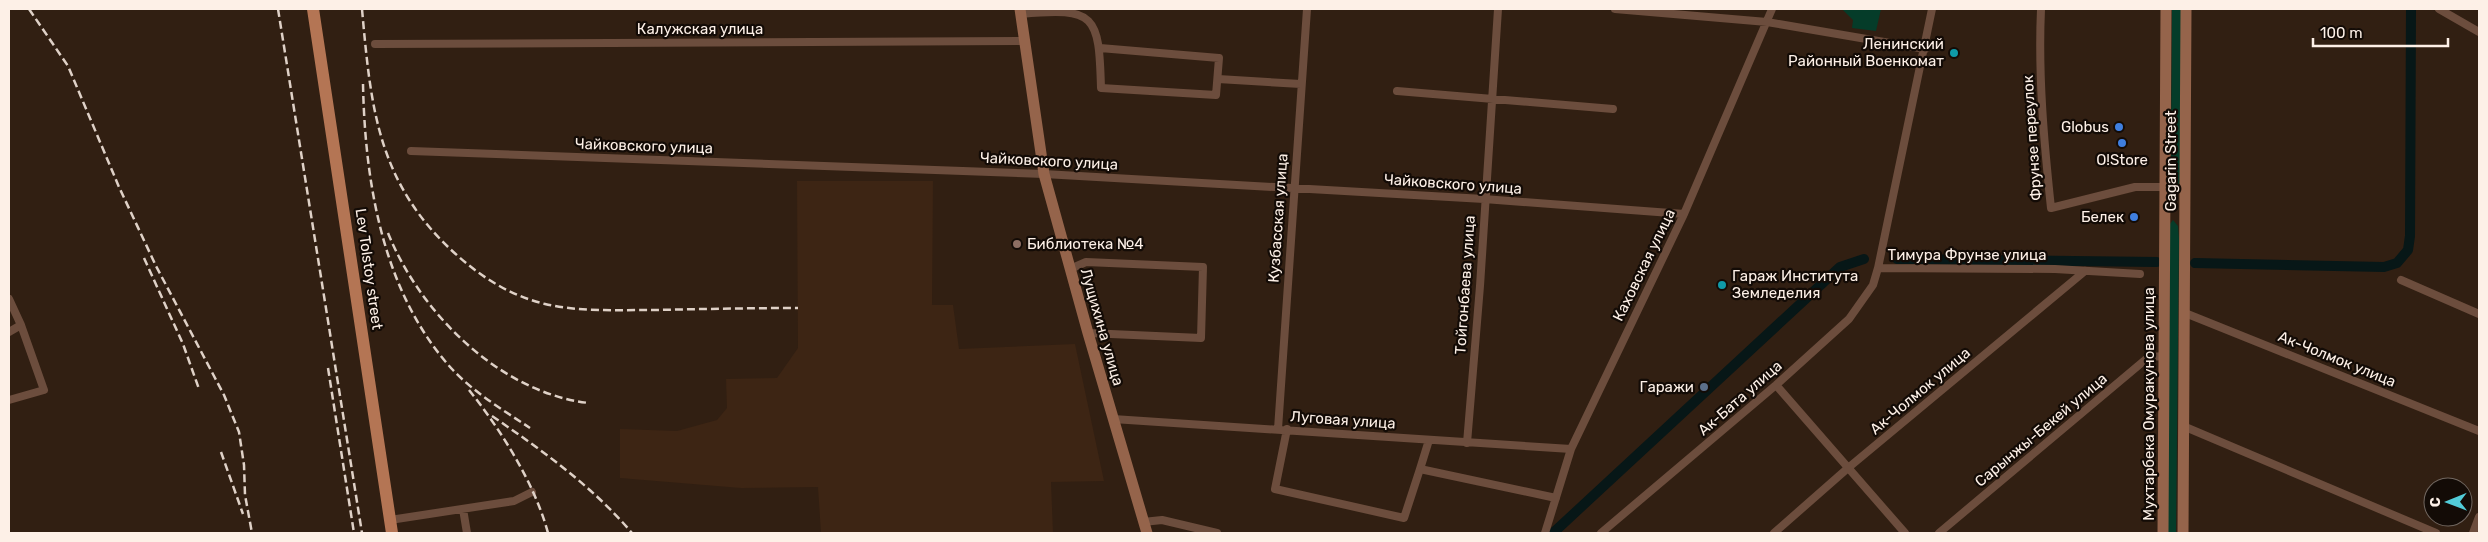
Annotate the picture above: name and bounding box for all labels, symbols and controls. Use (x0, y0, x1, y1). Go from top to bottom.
scale bar (2313, 15, 2448, 47)
street label: Калужская улица (637, 20, 763, 38)
text: 100 m (2320, 24, 2362, 42)
place label: Ленинский Районный Военкомат (1788, 35, 1944, 70)
marker: Ленинский Районный Военкомат (1948, 47, 1960, 59)
street label: Фрунзе переулок (2019, 75, 2045, 201)
street label: Gagarin Street (2162, 110, 2180, 212)
place label: Globus (2061, 118, 2109, 136)
marker: Globus (2113, 121, 2125, 133)
street label: Чайковского улица (575, 135, 713, 157)
marker: O!Store (2116, 137, 2128, 149)
street label: Чайковского улица (980, 148, 1118, 174)
place label: O!Store (2096, 151, 2148, 169)
street label: Кузбасская улица (1265, 153, 1291, 283)
street label: Чайковского улица (1383, 170, 1523, 198)
street label: Каховская улица (1609, 206, 1679, 324)
street label: Lev Tolstoy street (352, 207, 386, 331)
place label: Белек (2081, 208, 2124, 226)
marker: Белек (2128, 211, 2140, 223)
street label: Тойгонбаева улица (1451, 215, 1479, 355)
place label: Библиотека №4 (1027, 235, 1144, 253)
marker: Библиотека №4 (1011, 238, 1023, 250)
street label: Тимура Фрунзе улица (1888, 246, 2046, 264)
street label: Лущихина улица (1077, 266, 1127, 388)
place label: Гараж Института Земледелия (1732, 267, 1858, 302)
marker: Гараж Института Земледелия (1716, 279, 1728, 291)
street label: Мухтарбека Омуракунова улица (2140, 287, 2158, 521)
street label: Ак-Чолмок улица (2275, 327, 2399, 391)
street label: Ак-Чолмок улица (1866, 344, 1974, 438)
street label: Ак-Бата улица (1694, 357, 1786, 439)
street label: Сарынжы-Бекей улица (1971, 370, 2111, 490)
place label: Гаражи (1640, 378, 1694, 396)
marker: Гаражи (1698, 381, 1710, 393)
street label: Луговая улица (1290, 407, 1396, 433)
north arrow (2423, 477, 2473, 527)
text: С (2427, 497, 2444, 507)

